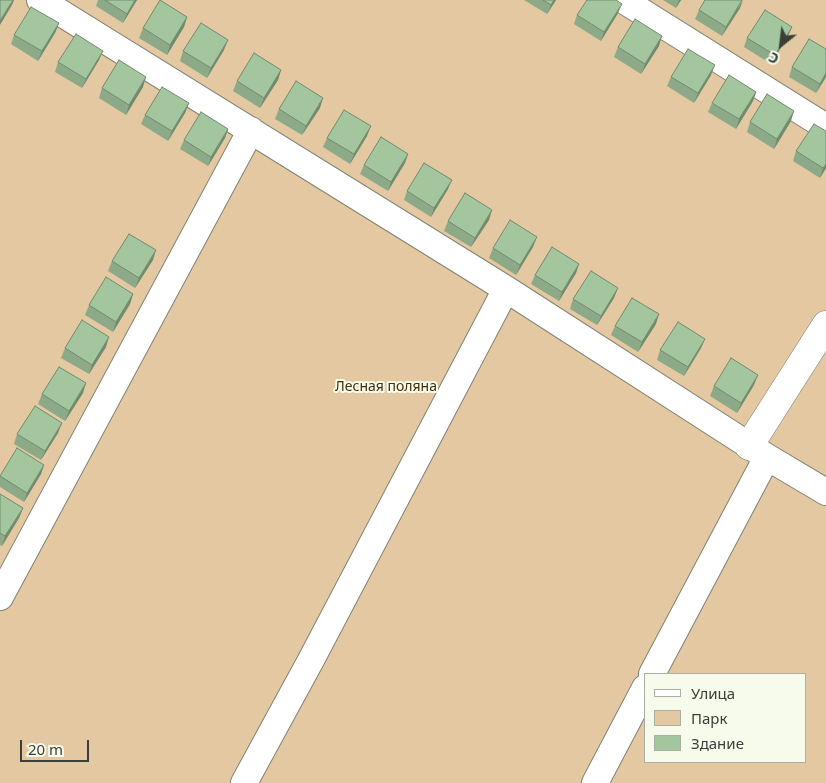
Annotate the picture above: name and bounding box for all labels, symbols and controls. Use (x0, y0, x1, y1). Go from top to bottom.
north arrow (756, 20, 806, 70)
text: С (765, 48, 782, 69)
park label: Лесная поляна (335, 379, 437, 395)
legend (644, 673, 806, 763)
text: Улица (691, 683, 735, 703)
text: Парк (691, 708, 727, 728)
scale bar (22, 730, 91, 762)
text: Здание (691, 733, 744, 753)
text: 20 m (28, 739, 63, 759)

